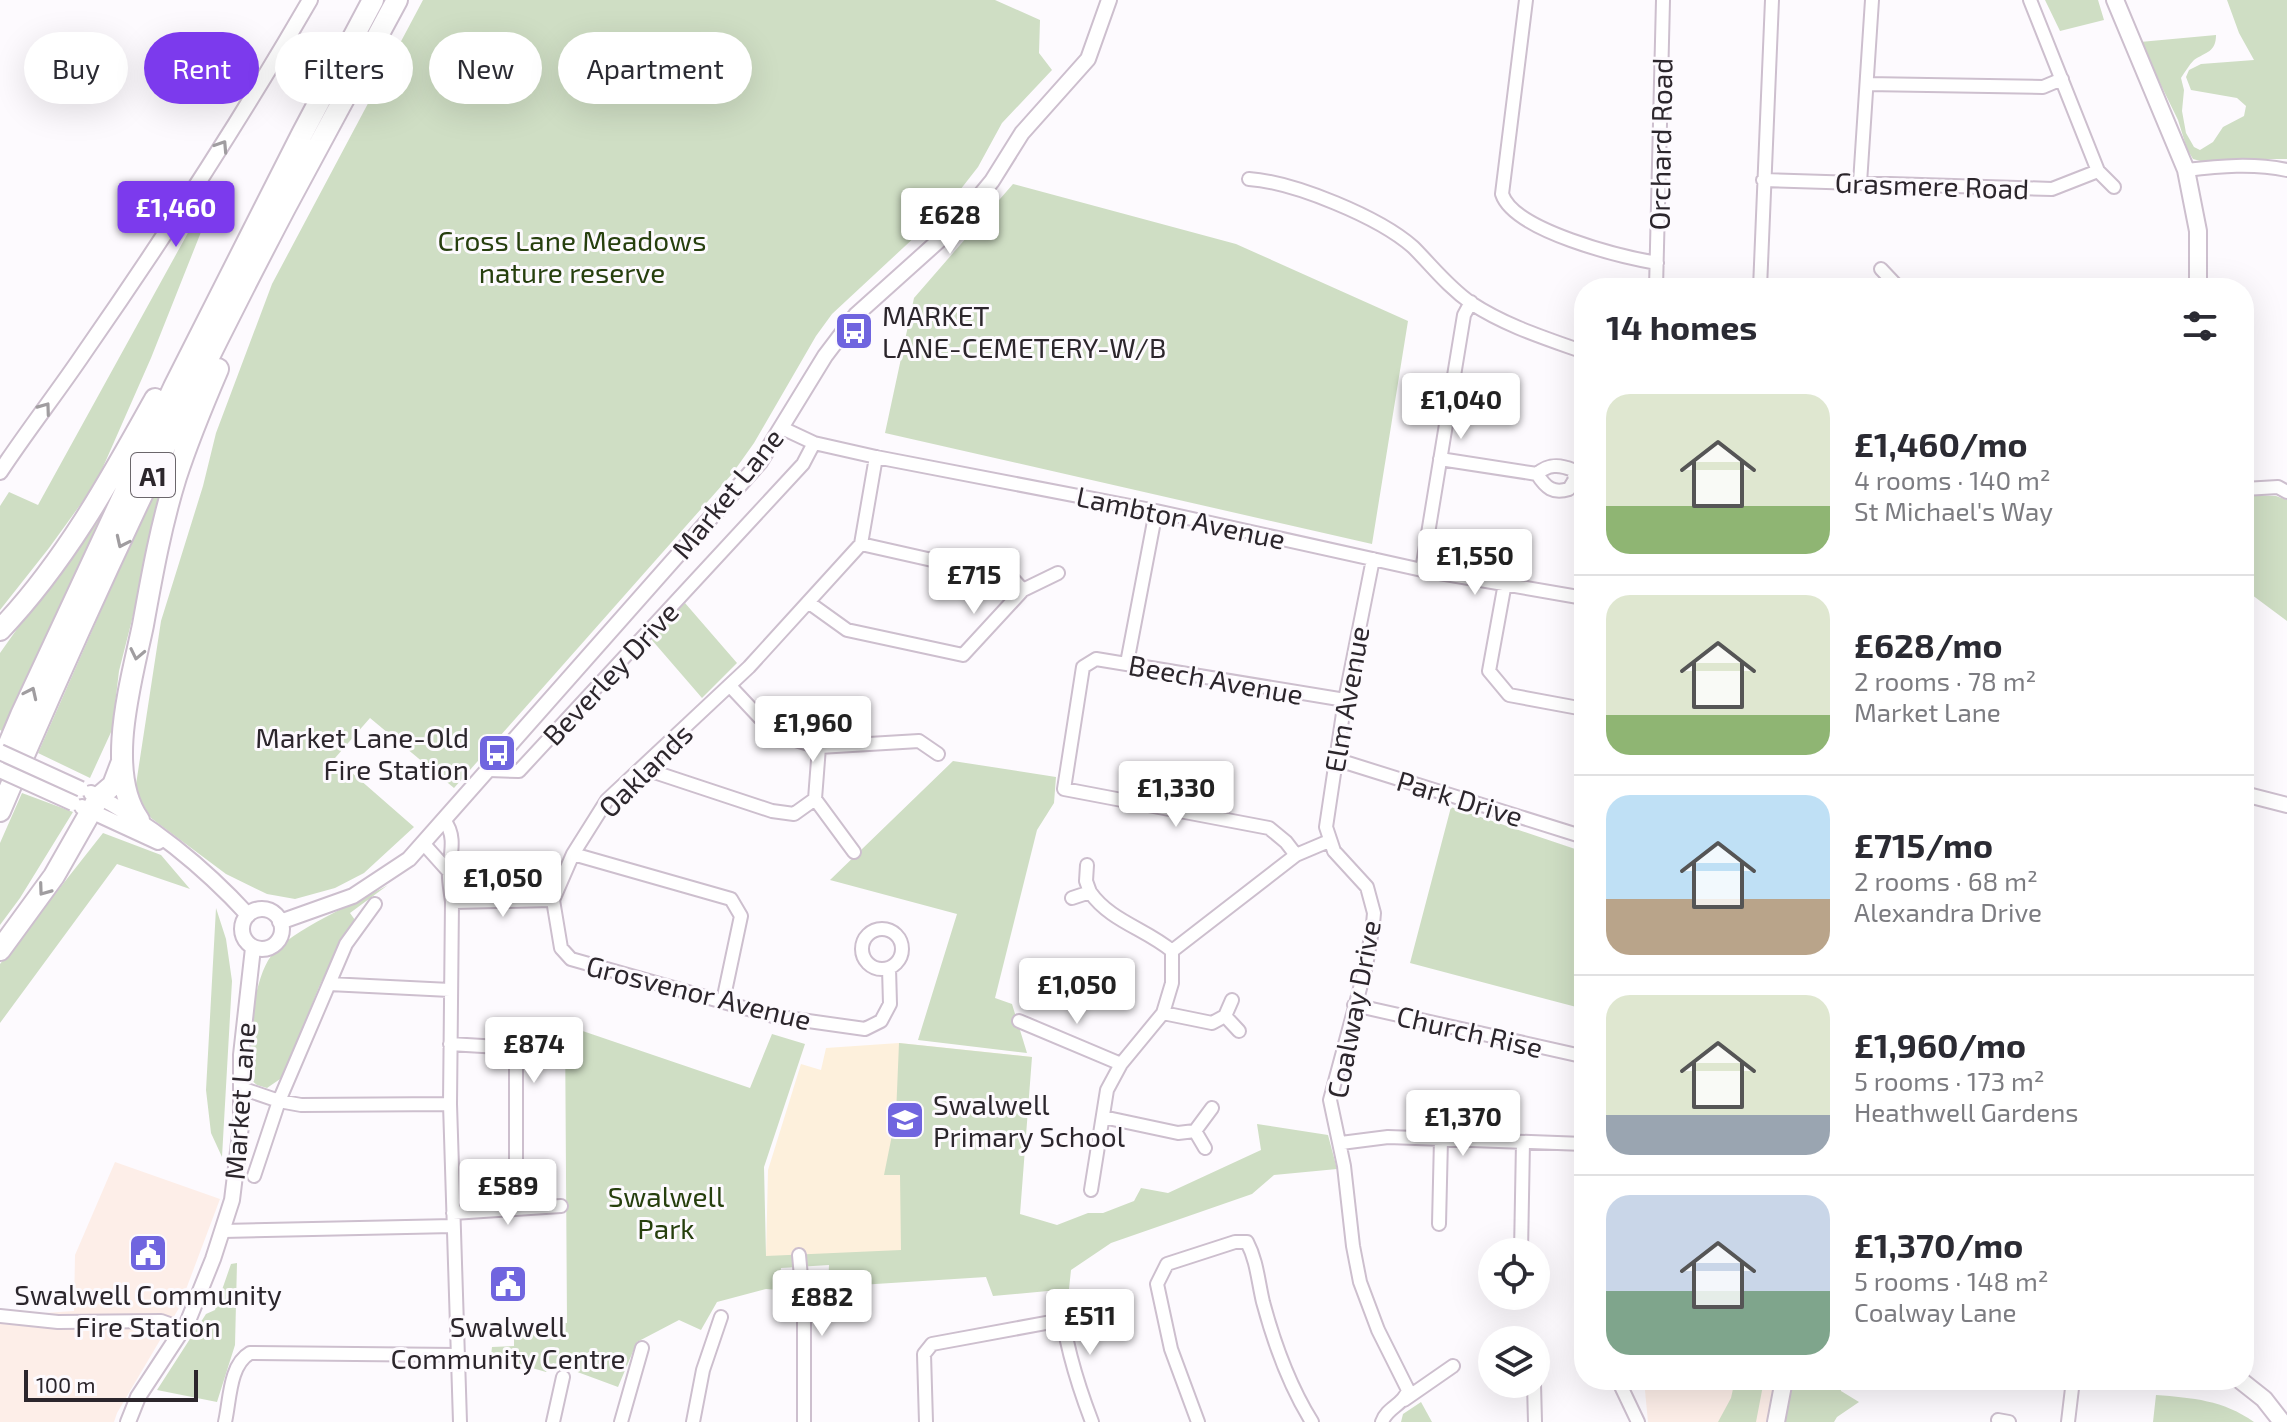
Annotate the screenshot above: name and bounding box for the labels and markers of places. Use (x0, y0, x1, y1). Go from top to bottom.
pin: £1,460 (111, 181, 241, 249)
pin: £628 (903, 188, 997, 256)
place label: MARKET LANE-CEMETERY-W/B (882, 298, 1166, 364)
bus stop icon: MARKET LANE-CEMETERY-W/B (833, 310, 875, 352)
pin: £1,040 (1396, 373, 1526, 441)
pin: £1,550 (1410, 529, 1540, 597)
pin: £715 (927, 548, 1021, 616)
pin: £1,960 (748, 696, 878, 764)
place label: Market Lane-Old Fire Station (255, 720, 469, 786)
bus stop icon: Market Lane-Old Fire Station (476, 732, 518, 774)
pin: £1,330 (1111, 761, 1241, 829)
pin: £1,050 (438, 851, 568, 919)
pin: £1,050 (1012, 958, 1142, 1026)
pin: £874 (487, 1017, 581, 1085)
place label: Swalwell Primary School (933, 1087, 1126, 1153)
pin: £1,370 (1398, 1090, 1528, 1158)
school or university icon: Swalwell Primary School (884, 1099, 926, 1141)
pin: £589 (461, 1159, 555, 1227)
public building icon: Swalwell Community Fire Station (127, 1232, 169, 1274)
public building icon: Swalwell Community Centre (487, 1263, 529, 1305)
pin: £882 (775, 1270, 869, 1338)
place label: Swalwell Community Fire Station (14, 1277, 282, 1343)
pin: £511 (1043, 1289, 1137, 1357)
place label: Swalwell Community Centre (390, 1309, 626, 1375)

